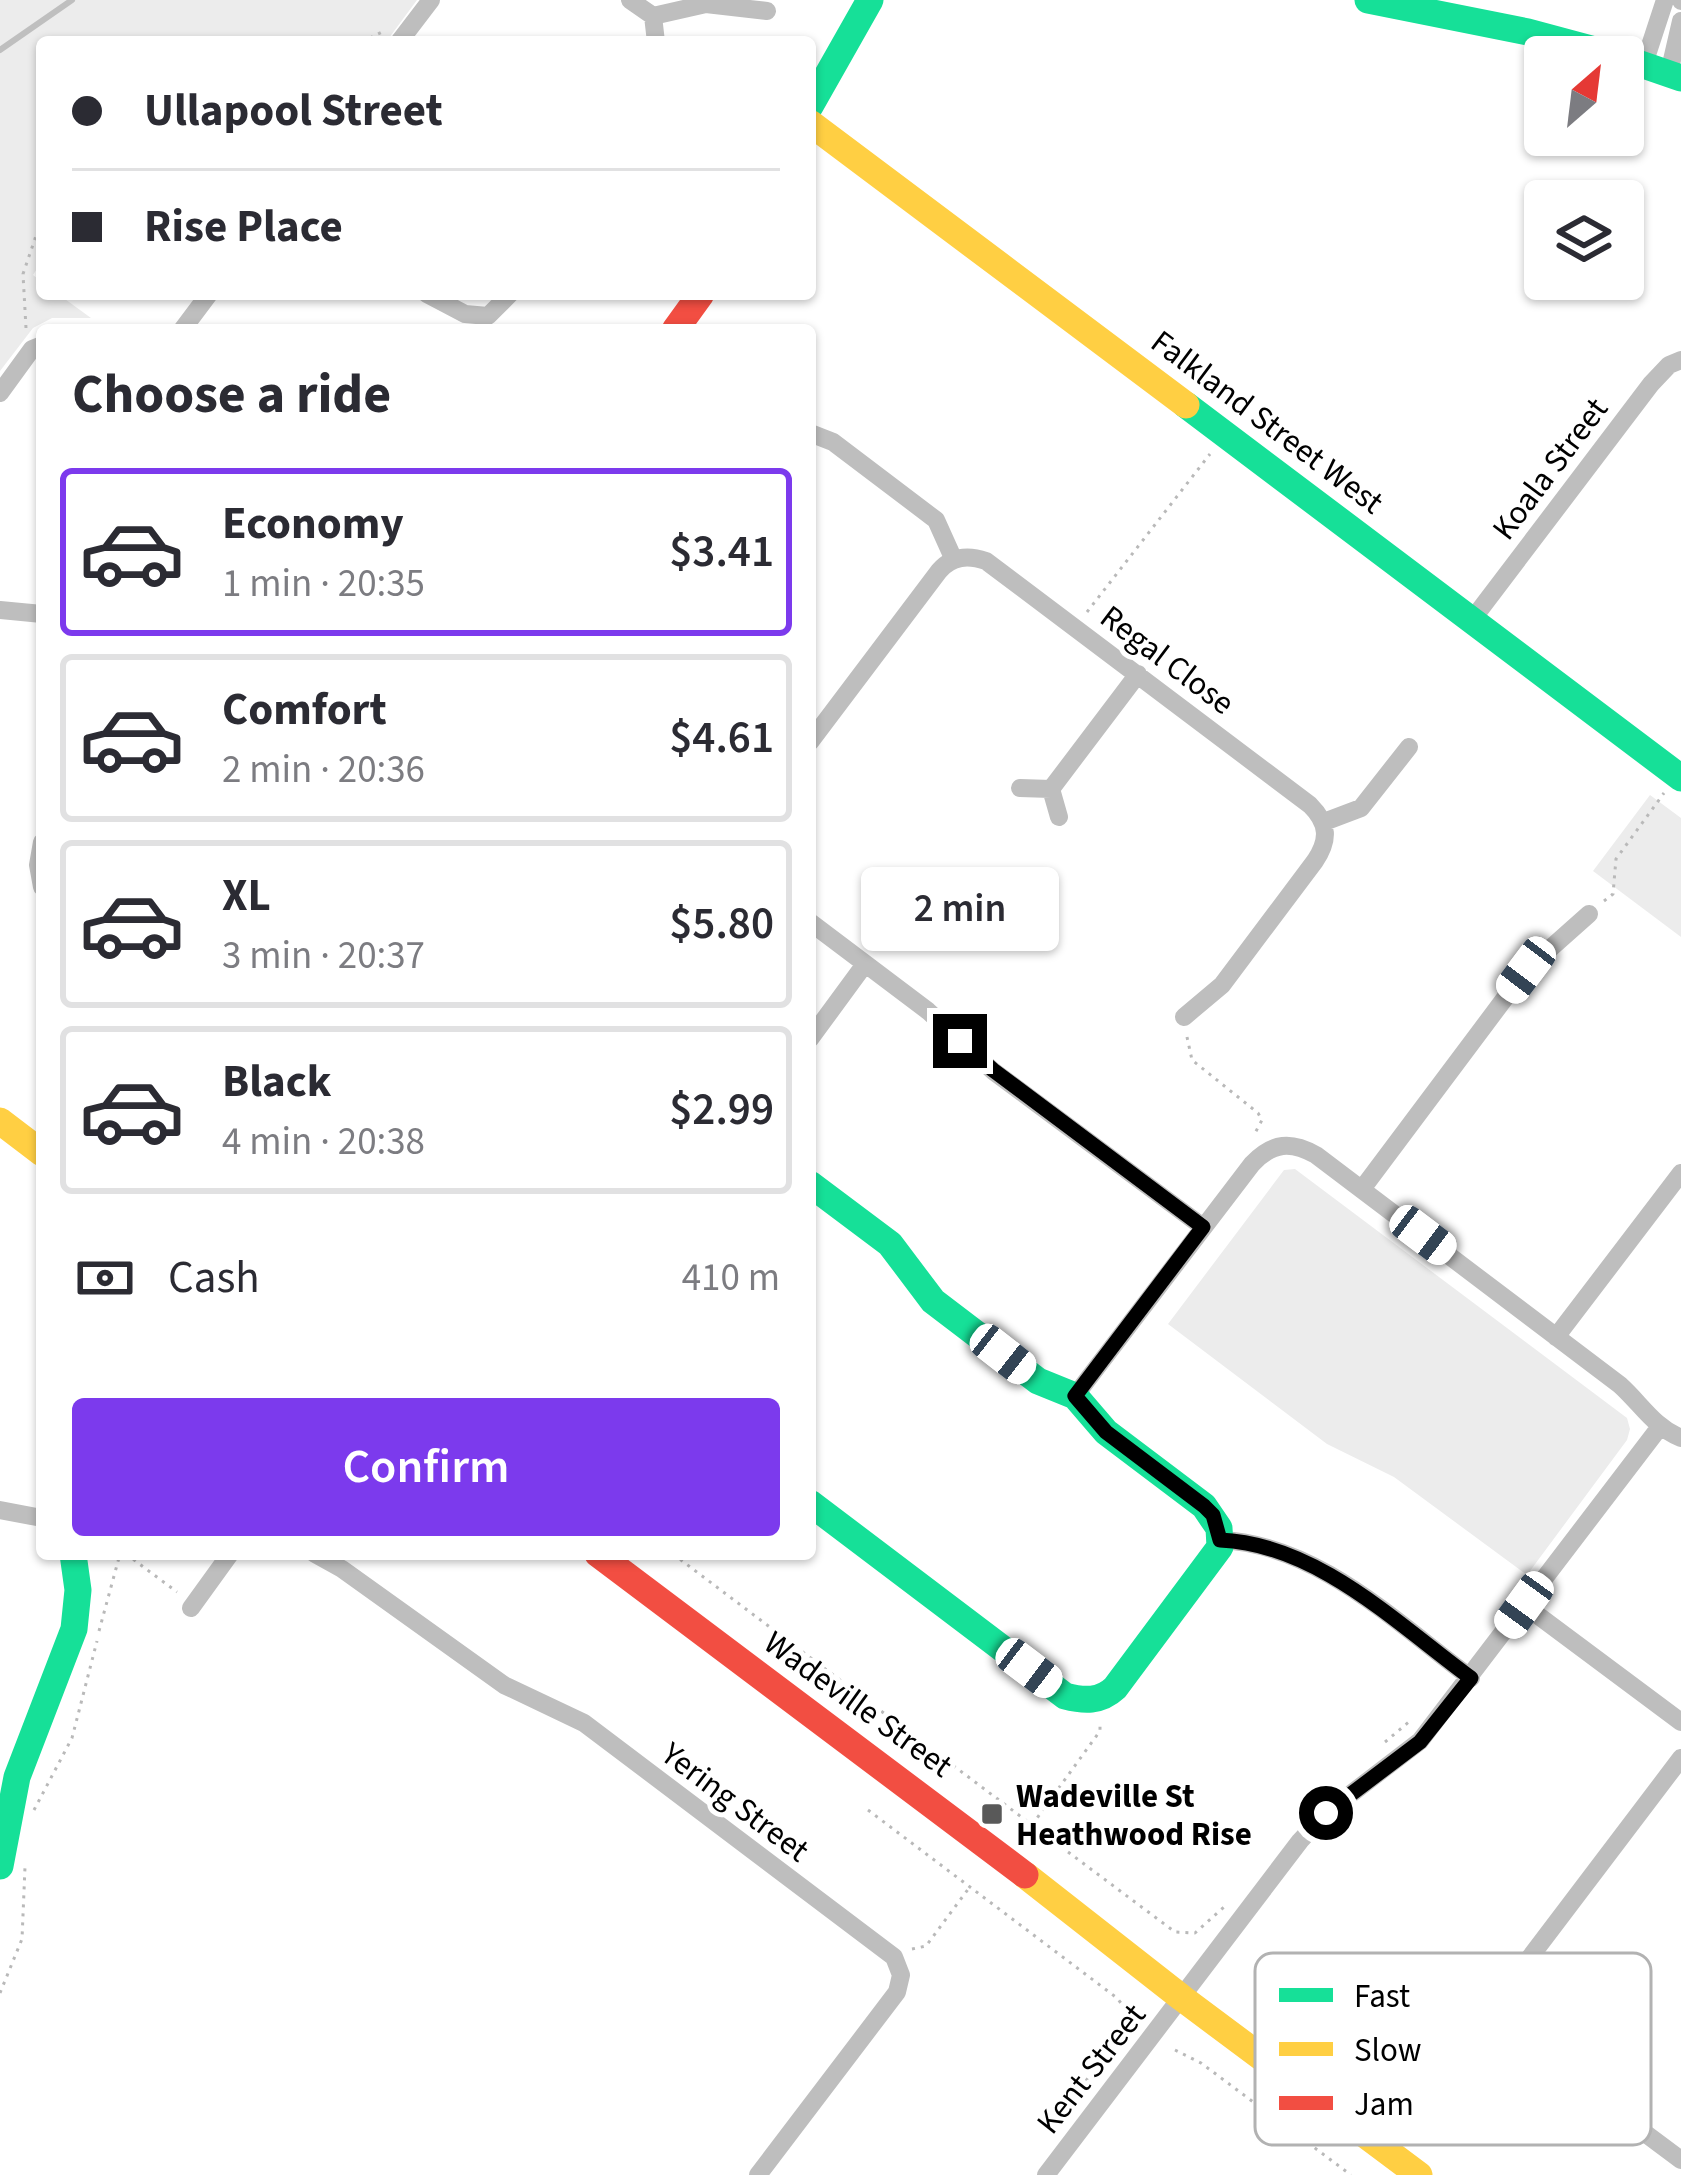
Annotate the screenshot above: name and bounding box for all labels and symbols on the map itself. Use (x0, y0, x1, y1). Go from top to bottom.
north arrow (1524, 36, 1644, 156)
street label: Falkland Street West (1141, 319, 1393, 525)
street label: Koala Street (1481, 388, 1619, 550)
street label: Regal Close (1090, 594, 1244, 726)
callout: 2 min (861, 867, 1059, 951)
car (1490, 930, 1562, 1010)
route end (933, 1014, 987, 1068)
car (1383, 1199, 1463, 1271)
car (964, 1318, 1042, 1390)
car (1488, 1565, 1560, 1645)
street label: Wadeville Street (754, 1620, 962, 1789)
car (989, 1632, 1069, 1704)
street label: Yering Street (651, 1730, 819, 1873)
place label: Wadeville St Heathwood Rise (1016, 1773, 1252, 1858)
route start (1299, 1786, 1353, 1840)
marker: Wadeville St Heathwood Rise (979, 1801, 1005, 1827)
legend (1255, 1953, 1651, 2145)
text: Fast (1354, 1973, 1410, 2020)
street label: Kent Street (1025, 1994, 1157, 2144)
text: Slow (1354, 2027, 1422, 2074)
text: Jam (1354, 2081, 1414, 2128)

